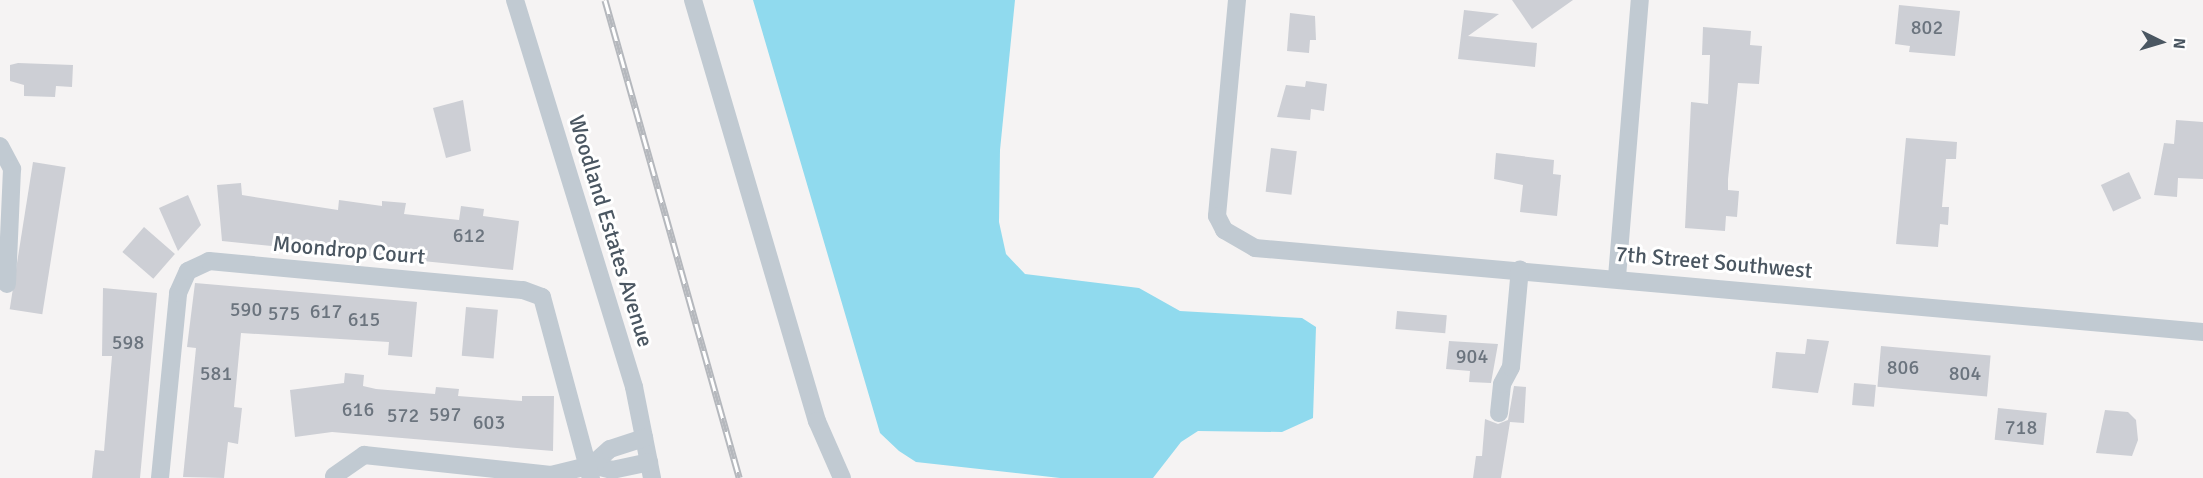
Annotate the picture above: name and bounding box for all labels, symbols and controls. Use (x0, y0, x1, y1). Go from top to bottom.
north arrow (2131, 12, 2191, 72)
house number: 802 (1911, 15, 1943, 39)
text: N (2168, 37, 2189, 50)
street label: Woodland Estates Avenue (563, 112, 659, 350)
house number: 612 (453, 223, 485, 247)
street label: Moondrop Court (272, 230, 426, 270)
street label: 7th Street Southwest (1614, 240, 1814, 284)
house number: 590 (230, 297, 262, 321)
house number: 617 (310, 299, 342, 323)
house number: 575 (268, 301, 300, 325)
house number: 615 (348, 307, 380, 331)
house number: 598 (112, 330, 144, 354)
house number: 904 (1456, 344, 1488, 368)
house number: 806 (1887, 355, 1919, 379)
house number: 581 (200, 361, 232, 385)
house number: 804 (1949, 361, 1981, 385)
house number: 616 (342, 397, 374, 421)
house number: 597 (429, 402, 461, 426)
house number: 572 (387, 403, 419, 427)
house number: 603 (473, 410, 505, 434)
house number: 718 (2005, 415, 2037, 439)

